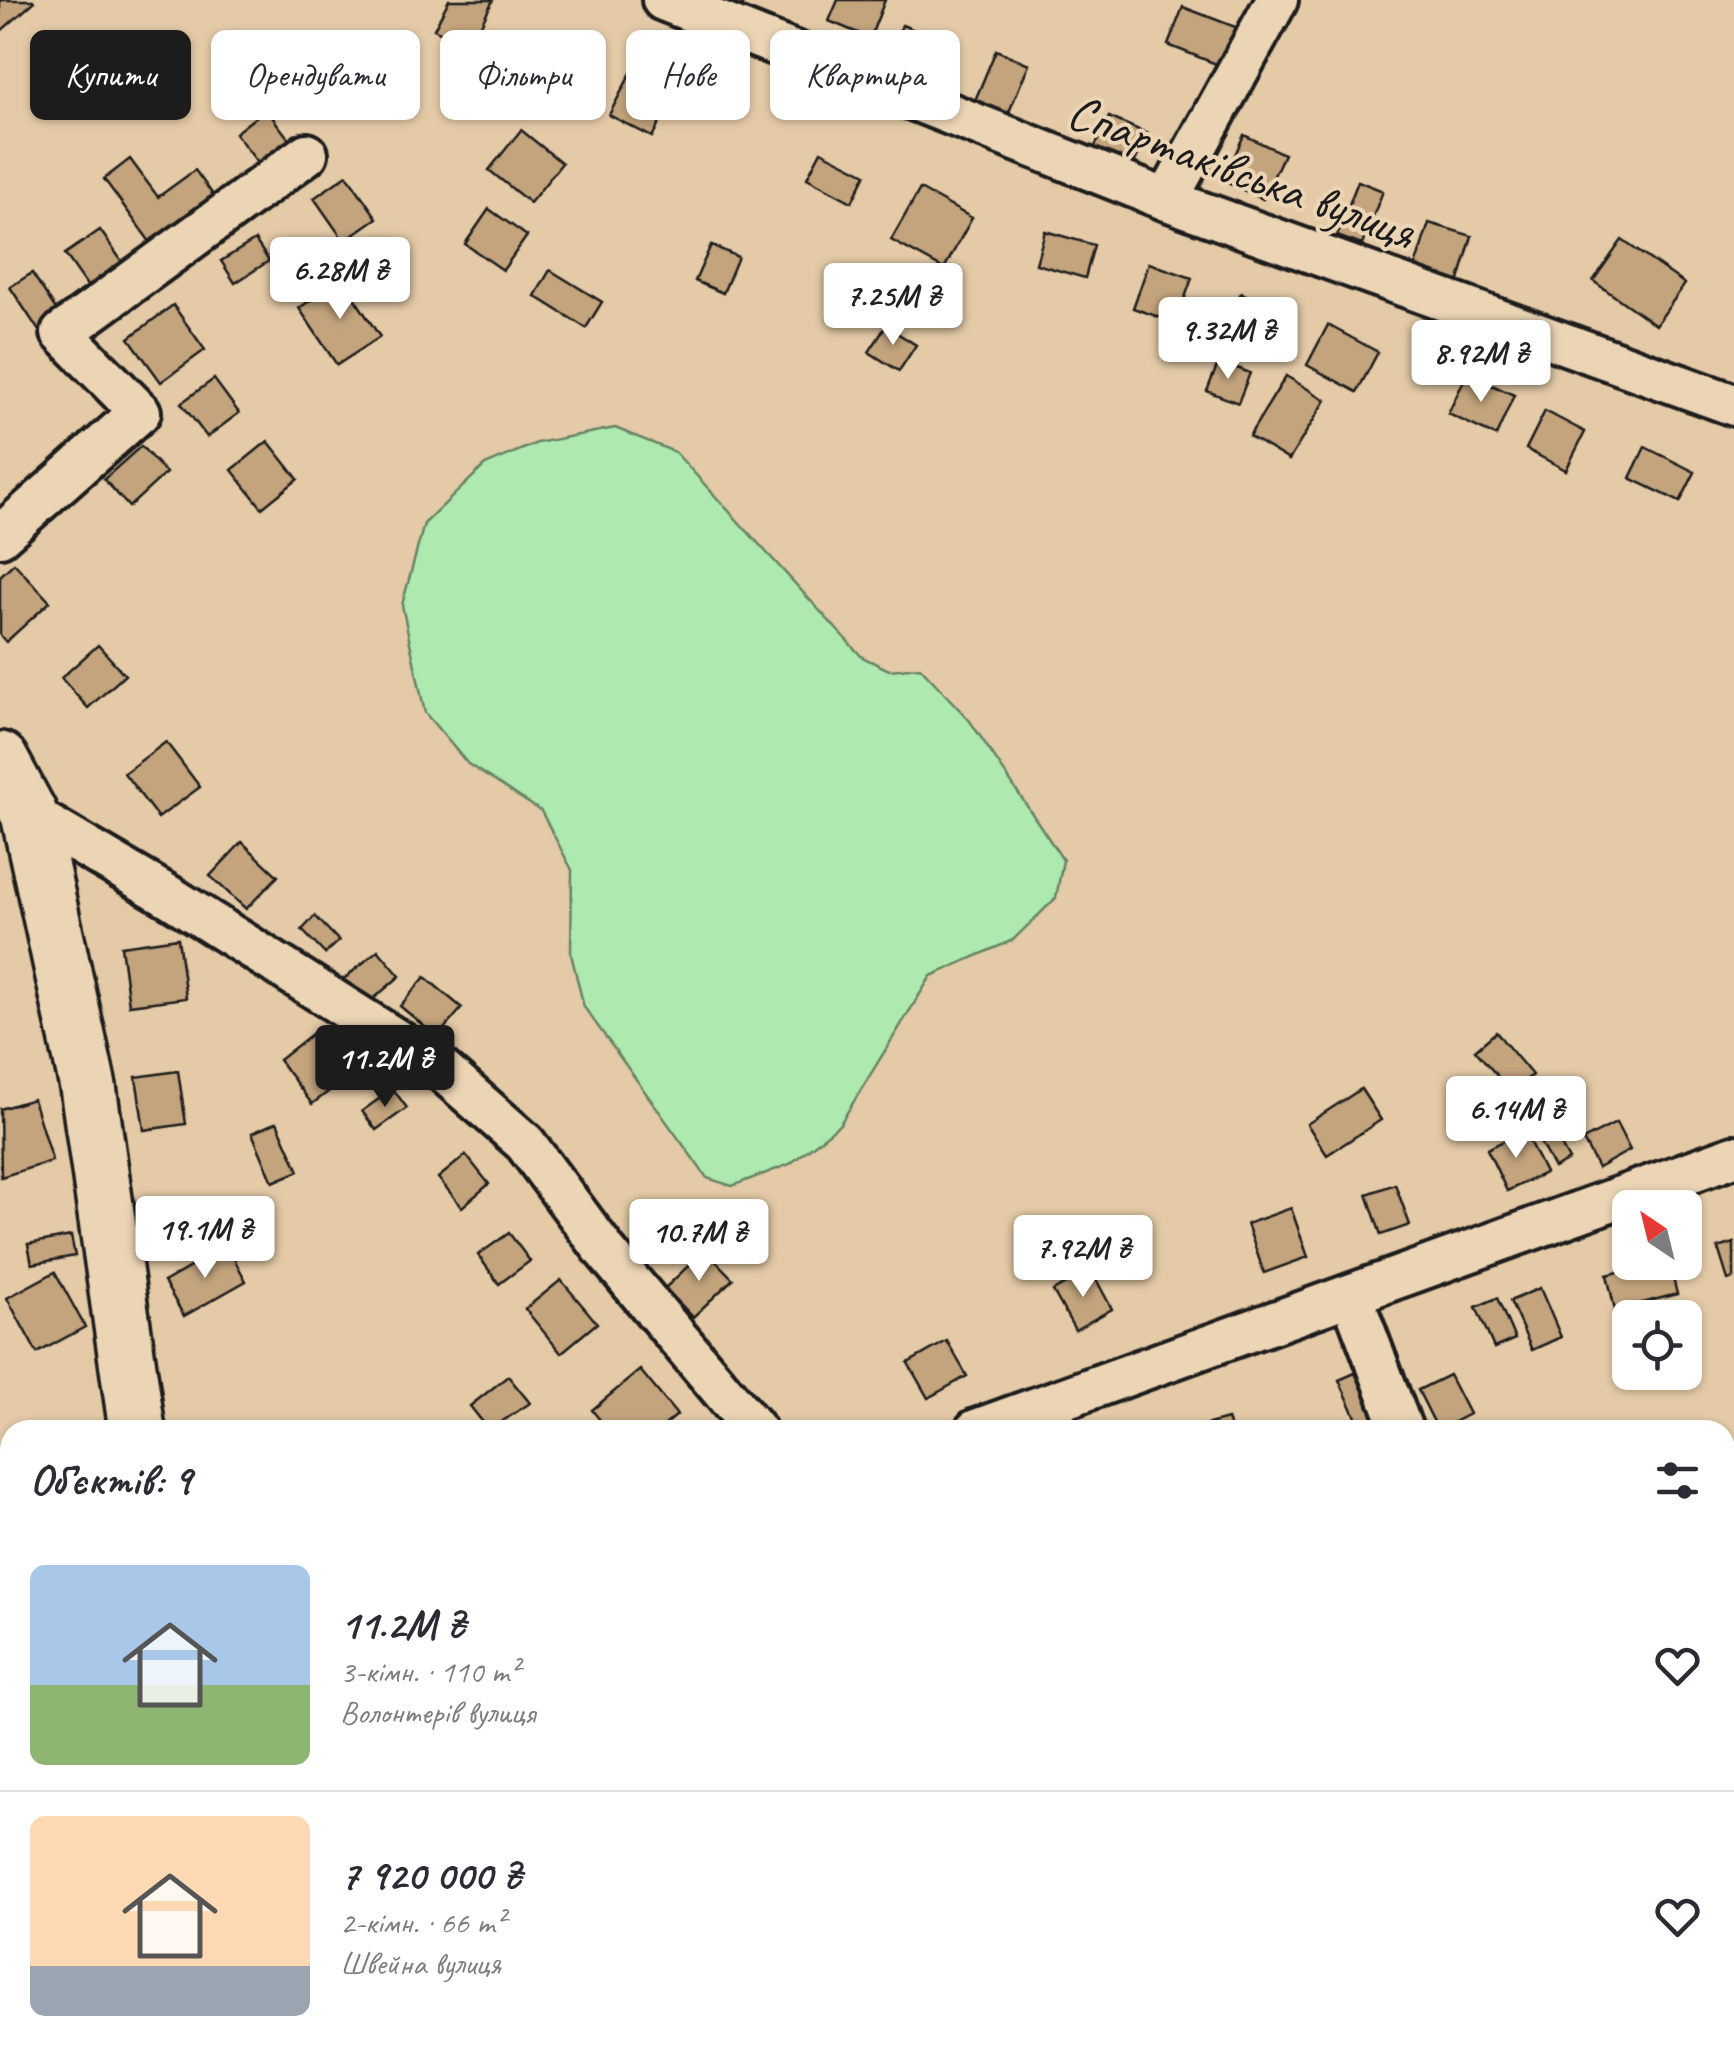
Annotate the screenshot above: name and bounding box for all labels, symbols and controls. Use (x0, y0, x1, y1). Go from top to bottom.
chip: Купити (30, 30, 191, 120)
chip: Орендувати (211, 30, 420, 120)
chip: Фільтри (440, 30, 606, 120)
chip: Нове (626, 30, 750, 120)
chip: Квартира (770, 30, 960, 120)
street label: Спартаківська вулиця (1059, 79, 1425, 264)
pin: 6.28M ₴ (248, 237, 432, 322)
text: 6.28M ₴ (292, 249, 388, 290)
pin: 7.25M ₴ (801, 263, 985, 348)
text: 7.25M ₴ (846, 275, 940, 316)
pin: 9.32M ₴ (1136, 297, 1320, 382)
text: 9.32M ₴ (1181, 309, 1275, 350)
pin: 8.92M ₴ (1389, 320, 1573, 405)
text: 8.92M ₴ (1434, 332, 1528, 373)
pin: 11.2M ₴ (293, 1025, 477, 1110)
text: 11.2M ₴ (337, 1037, 433, 1078)
pin: 6.14M ₴ (1424, 1076, 1608, 1161)
text: 6.14M ₴ (1468, 1088, 1564, 1129)
north arrow (1612, 1190, 1702, 1280)
map controls (1612, 1190, 1702, 1390)
pin: 19.1M ₴ (113, 1196, 297, 1281)
pin: 10.7M ₴ (607, 1199, 791, 1284)
text: 19.1M ₴ (158, 1208, 252, 1249)
text: 10.7M ₴ (651, 1211, 747, 1252)
pin: 7.92M ₴ (991, 1215, 1175, 1300)
text: 7.92M ₴ (1036, 1227, 1130, 1268)
button: locate (1612, 1300, 1702, 1390)
icon: filters (1650, 1453, 1705, 1508)
text: Об’єктів: 9 (30, 1454, 191, 1507)
text: 11.2M ₴ (340, 1598, 465, 1651)
icon: home (110, 1605, 230, 1725)
icon: heart (1650, 1638, 1705, 1693)
text: 3-кімн. · 110 m² (340, 1651, 519, 1692)
text: Волонтерів вулиця (340, 1692, 535, 1733)
text: 7 920 000 ₴ (340, 1849, 521, 1902)
icon: home (110, 1856, 230, 1976)
icon: heart (1650, 1889, 1705, 1944)
text: 2-кімн. · 66 m² (340, 1902, 505, 1943)
text: Швейна вулиця (340, 1943, 501, 1984)

